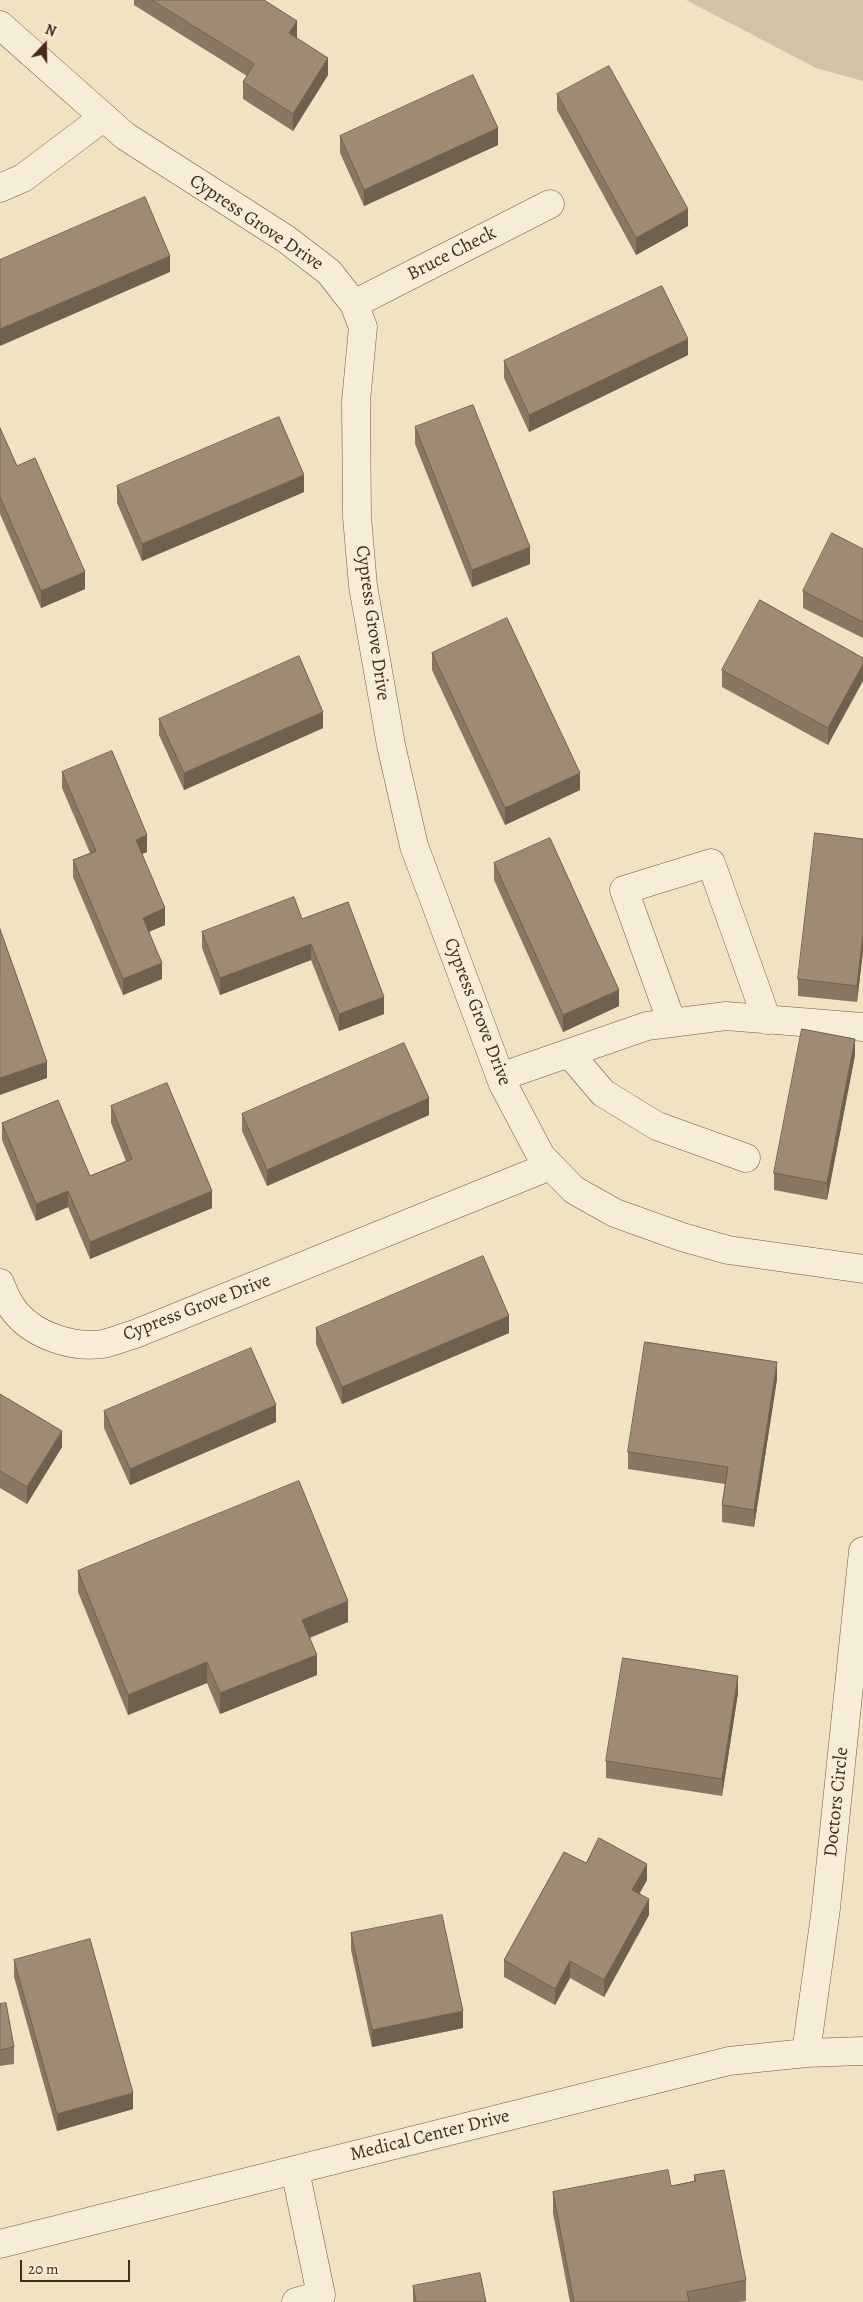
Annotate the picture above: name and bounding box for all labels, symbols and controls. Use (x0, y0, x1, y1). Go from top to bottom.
north arrow (20, 20, 70, 70)
text: N (42, 20, 59, 41)
street label: Cypress Grove Drive (185, 170, 327, 276)
street label: Bruce Check (404, 222, 500, 286)
street label: Cypress Grove Drive (350, 544, 394, 702)
street label: Cypress Grove Drive (438, 935, 516, 1089)
street label: Cypress Grove Drive (120, 1269, 274, 1347)
street label: Doctors Circle (820, 1746, 854, 1858)
street label: Medical Center Drive (348, 2105, 512, 2167)
scale bar (22, 2250, 132, 2282)
text: 20 m (28, 2259, 59, 2279)

